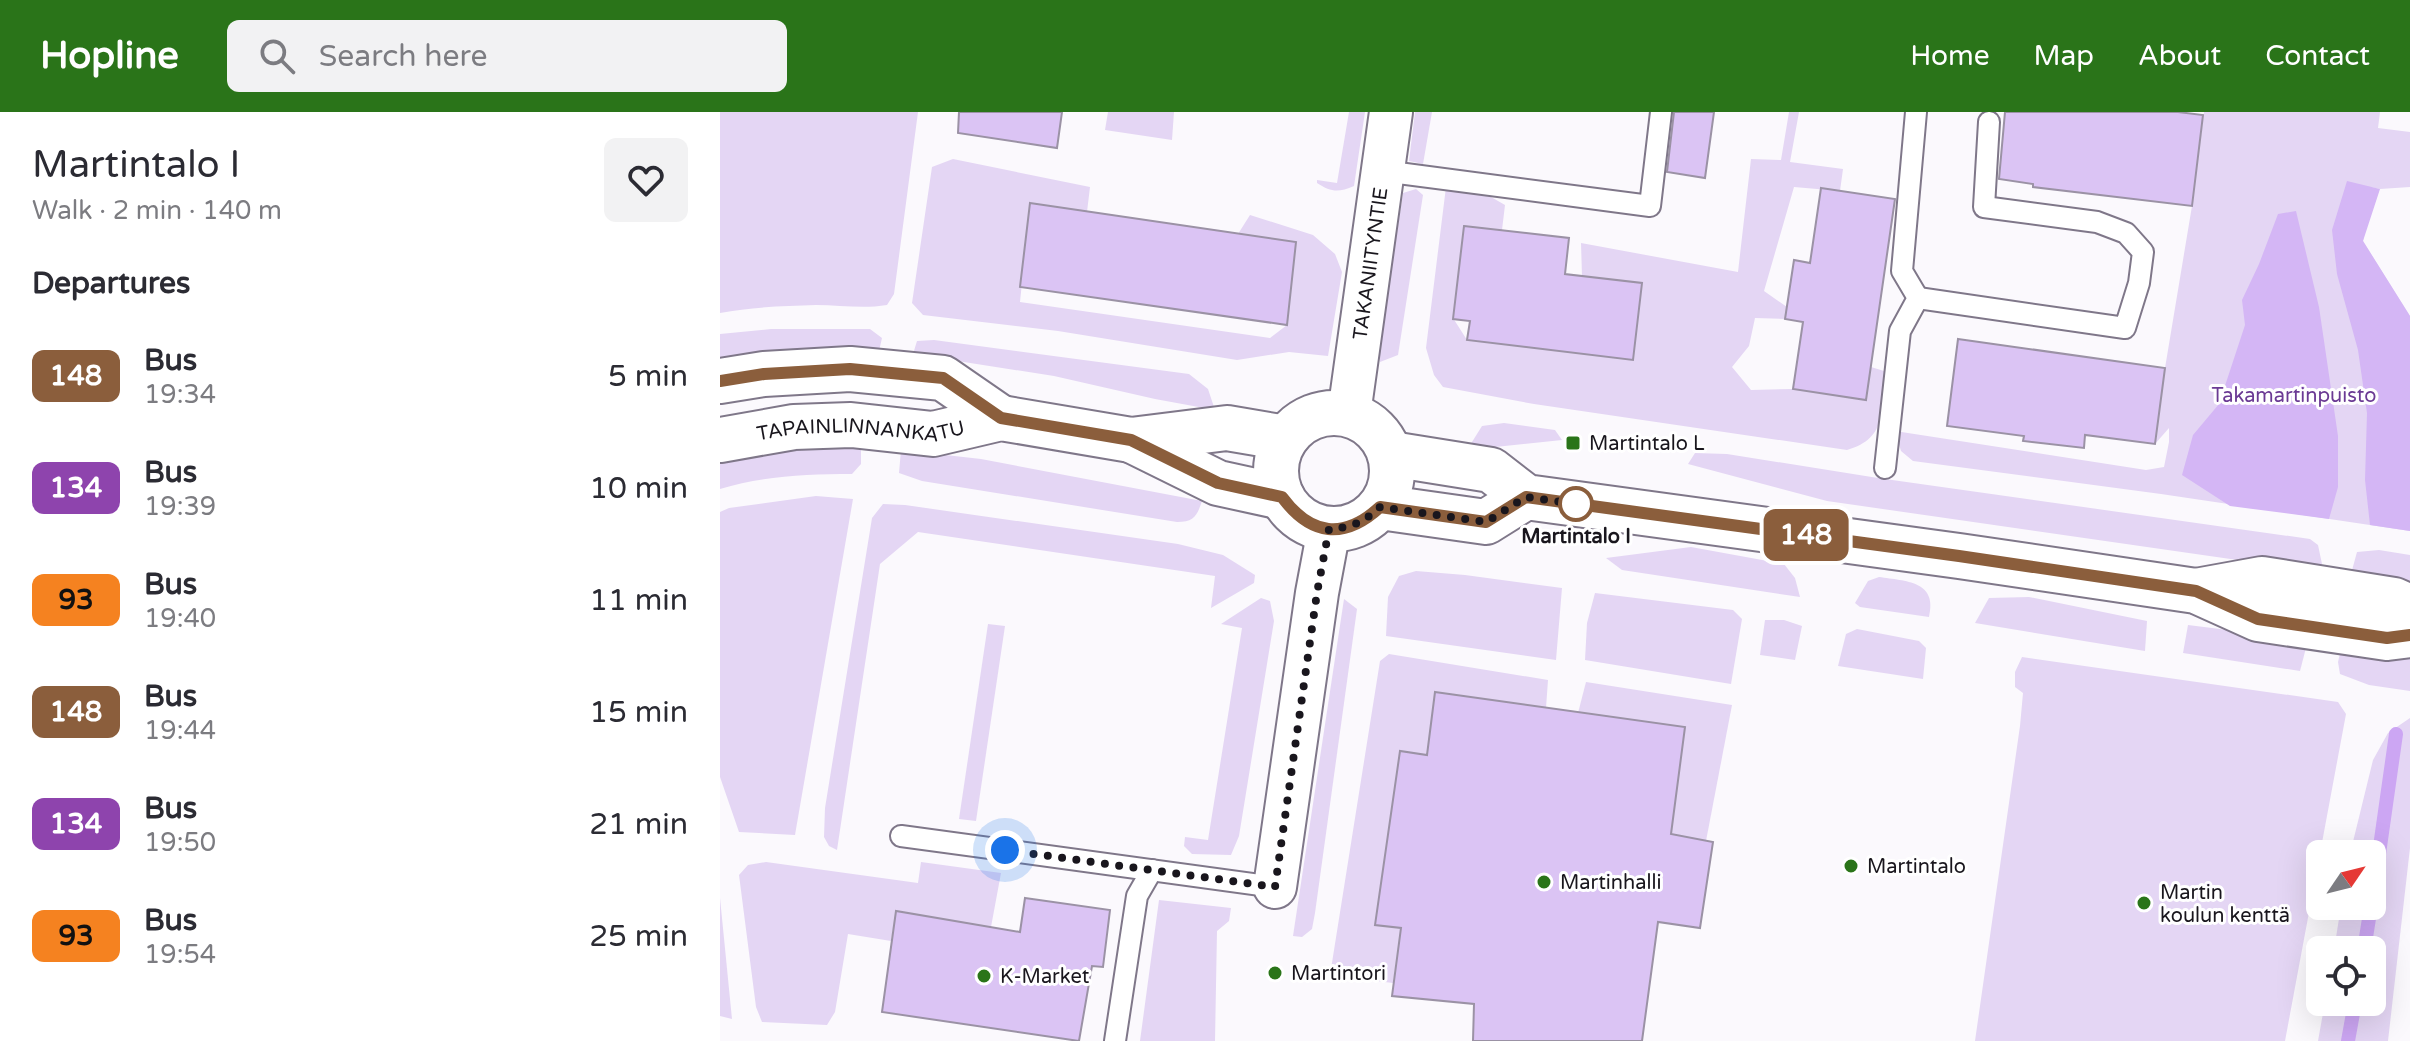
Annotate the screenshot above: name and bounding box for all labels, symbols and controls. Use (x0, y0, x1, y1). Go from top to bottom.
search box (227, 20, 787, 92)
text: Hopline (40, 33, 179, 79)
icon: search (255, 34, 299, 78)
text: Search here (319, 38, 488, 75)
text: Home (1910, 39, 1990, 73)
text: Map (2034, 39, 2094, 73)
text: About (2138, 39, 2221, 73)
text: Contact (2265, 39, 2370, 73)
button: heart (604, 138, 688, 222)
text: Martintalo I (32, 142, 240, 188)
street label: TAKANIITYNTIE (1348, 186, 1393, 341)
text: Walk · 2 min · 140 m (32, 195, 282, 226)
text: Departures (32, 265, 190, 302)
text: Bus (144, 342, 197, 379)
text: 5 min (608, 358, 688, 395)
text: 148 (50, 359, 102, 393)
text: 19:34 (144, 379, 216, 410)
park label: Takamartinpuisto (2212, 384, 2376, 408)
street label: TAPAINLINNANKATU (755, 414, 967, 447)
place label: Martintalo L (1589, 432, 1705, 456)
marker: Martintalo L (1564, 434, 1582, 452)
text: Bus (144, 454, 197, 491)
text: 10 min (589, 470, 688, 507)
text: 134 (50, 471, 102, 505)
marker: Martintalo I (1559, 487, 1593, 521)
text: 19:39 (144, 491, 216, 522)
line badge: 148 (1760, 509, 1852, 561)
text: 148 (1780, 518, 1832, 552)
place label: Martintalo I (1521, 525, 1631, 549)
text: Bus (144, 566, 197, 603)
text: 11 min (589, 582, 688, 619)
text: 93 (58, 583, 94, 617)
text: 19:40 (144, 603, 216, 634)
text: Bus (144, 678, 197, 715)
text: 15 min (589, 694, 688, 731)
text: 148 (50, 695, 102, 729)
text: 19:44 (144, 715, 216, 746)
text: Bus (144, 790, 197, 827)
text: 21 min (589, 806, 688, 843)
text: 134 (50, 807, 102, 841)
text: 19:50 (144, 827, 216, 858)
your location (985, 830, 1025, 870)
north arrow (2306, 840, 2386, 920)
map controls (2306, 840, 2386, 1016)
place label: Martintalo (1867, 855, 1966, 879)
marker: Martintalo (1842, 857, 1860, 875)
place label: Martinhalli (1560, 871, 1661, 895)
marker: Martinhalli (1535, 873, 1553, 891)
place label: Martin koulun kenttä (2160, 881, 2290, 928)
marker: Martin koulun kenttä (2135, 894, 2153, 912)
text: Bus (144, 902, 197, 939)
text: 25 min (589, 918, 688, 955)
text: 93 (58, 919, 94, 953)
button: locate (2306, 936, 2386, 1016)
text: 19:54 (144, 939, 216, 970)
place label: Martintori (1291, 962, 1386, 986)
marker: Martintori (1266, 964, 1284, 982)
place label: K-Market (1000, 965, 1090, 989)
marker: K-Market (975, 967, 993, 985)

